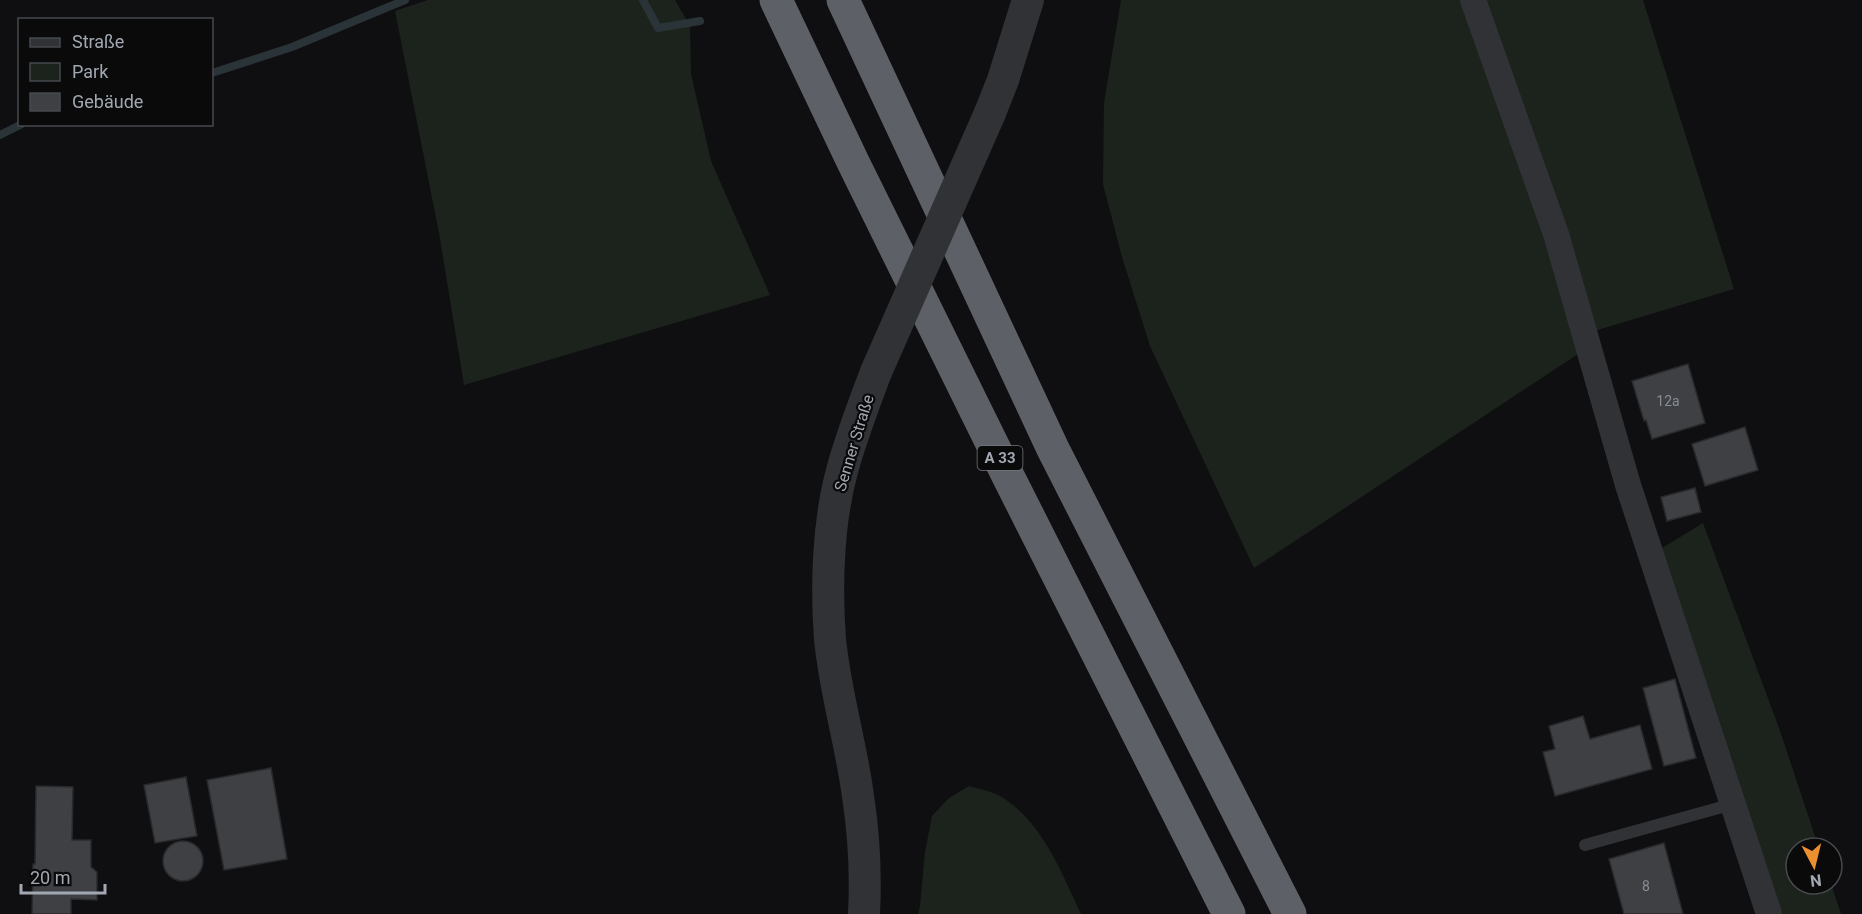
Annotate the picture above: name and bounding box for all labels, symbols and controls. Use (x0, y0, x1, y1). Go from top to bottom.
legend (18, 18, 213, 126)
text: Straße (72, 31, 124, 52)
text: Park (72, 61, 109, 82)
text: Gebäude (72, 91, 143, 112)
street label: Senner Straße (830, 392, 878, 494)
house number: 12a (1656, 393, 1680, 409)
road number: A 33 (978, 446, 1022, 470)
north arrow (1784, 836, 1844, 896)
scale bar (21, 857, 105, 895)
text: 20 m (30, 867, 70, 888)
text: N (1809, 870, 1823, 891)
house number: 8 (1642, 878, 1650, 894)

